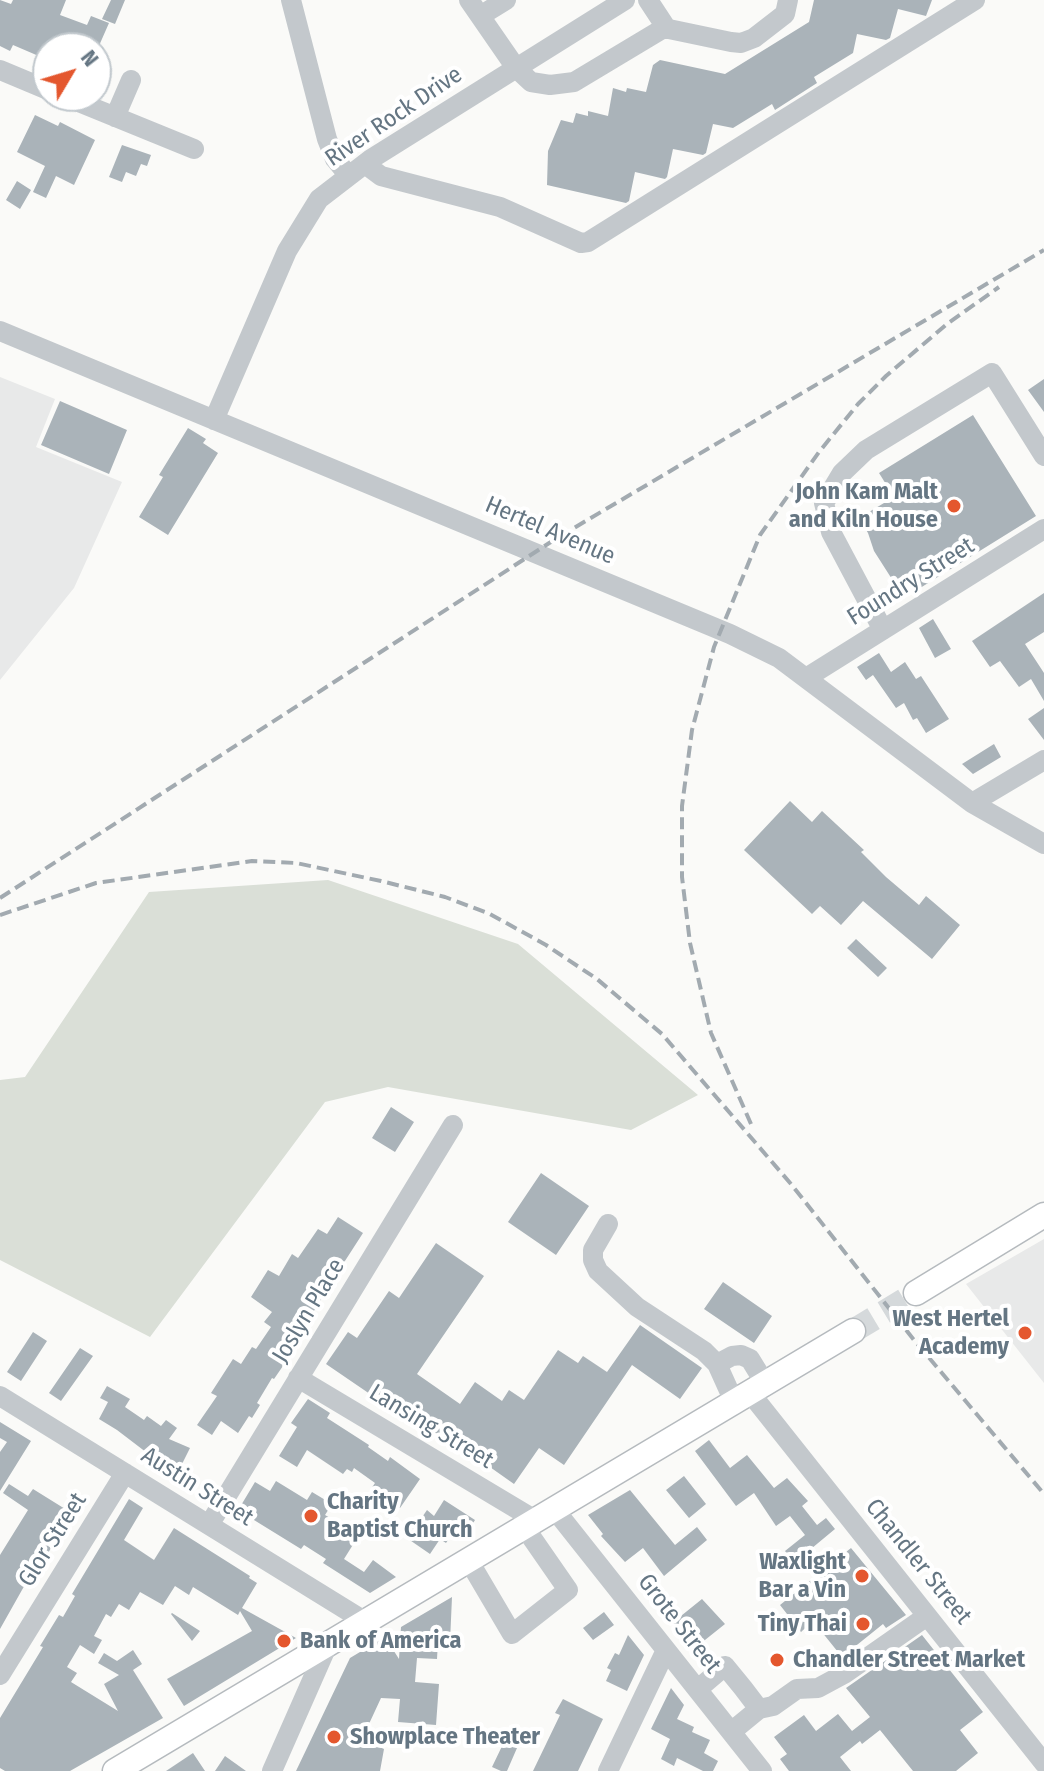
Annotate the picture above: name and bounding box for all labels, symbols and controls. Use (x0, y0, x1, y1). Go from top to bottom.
north arrow (32, 32, 112, 112)
text: N (75, 45, 104, 72)
street label: River Rock Drive (320, 61, 468, 173)
place label: John Kam Malt and Kiln House (789, 478, 938, 534)
street label: Hertel Avenue (481, 491, 619, 571)
marker: John Kam Malt and Kiln House (945, 497, 963, 515)
street label: Foundry Street (842, 532, 980, 632)
street label: Joslyn Place (267, 1254, 351, 1368)
place label: West Hertel Academy (892, 1305, 1009, 1361)
marker: West Hertel Academy (1016, 1324, 1034, 1342)
street label: Lansing Street (364, 1379, 498, 1475)
street label: Austin Street (136, 1441, 258, 1533)
street label: Glor Street (13, 1488, 93, 1592)
place label: Charity Baptist Church (327, 1488, 473, 1544)
street label: Chandler Street (859, 1493, 977, 1631)
marker: Charity Baptist Church (302, 1507, 320, 1525)
place label: Waxlight Bar a Vin (759, 1548, 846, 1604)
marker: Waxlight Bar a Vin (853, 1567, 871, 1585)
street label: Grote Street (631, 1569, 727, 1679)
place label: Tiny Thai (758, 1610, 847, 1638)
marker: Tiny Thai (854, 1615, 872, 1633)
place label: Bank of America (300, 1627, 461, 1655)
marker: Bank of America (275, 1632, 293, 1650)
place label: Chandler Street Market (793, 1646, 1025, 1674)
marker: Chandler Street Market (768, 1651, 786, 1669)
place label: Showplace Theater (350, 1723, 540, 1751)
marker: Showplace Theater (325, 1728, 343, 1746)

